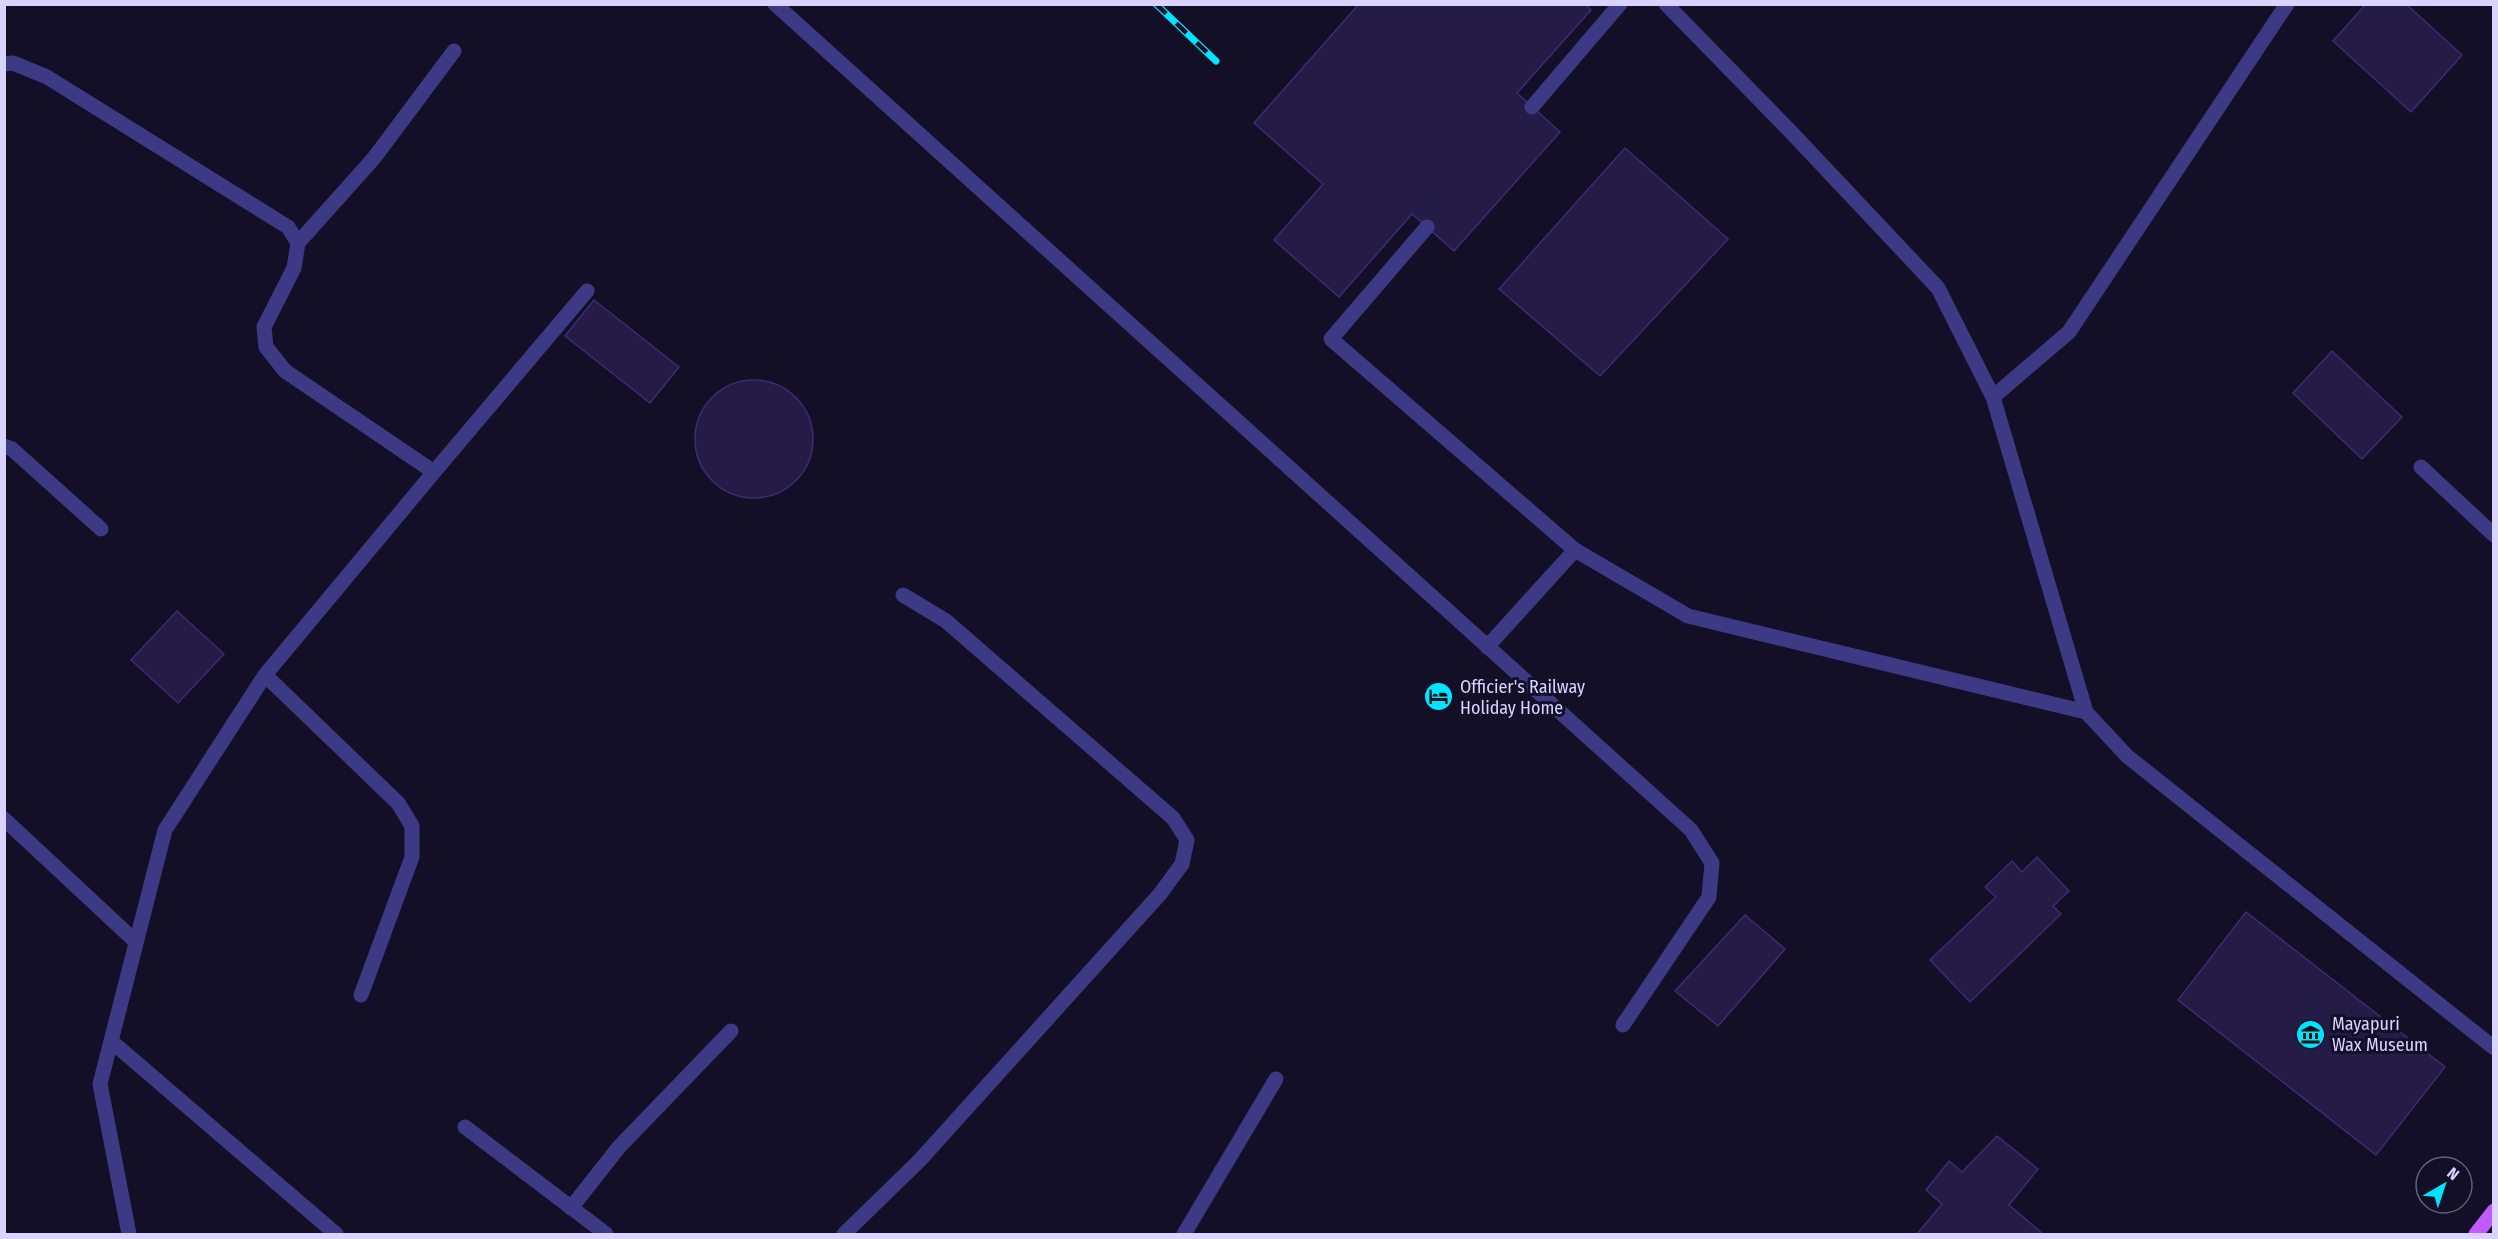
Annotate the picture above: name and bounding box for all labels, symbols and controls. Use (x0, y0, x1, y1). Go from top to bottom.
place label: Officier's Railway Holiday Home (1460, 676, 1585, 719)
hotel icon: Officier's Railway Holiday Home (1423, 681, 1455, 713)
place label: Mayapuri Wax Museum (2332, 1013, 2428, 1056)
museum icon: Mayapuri Wax Museum (2295, 1018, 2327, 1050)
north arrow (2414, 1155, 2474, 1215)
text: N (2443, 1163, 2463, 1184)

